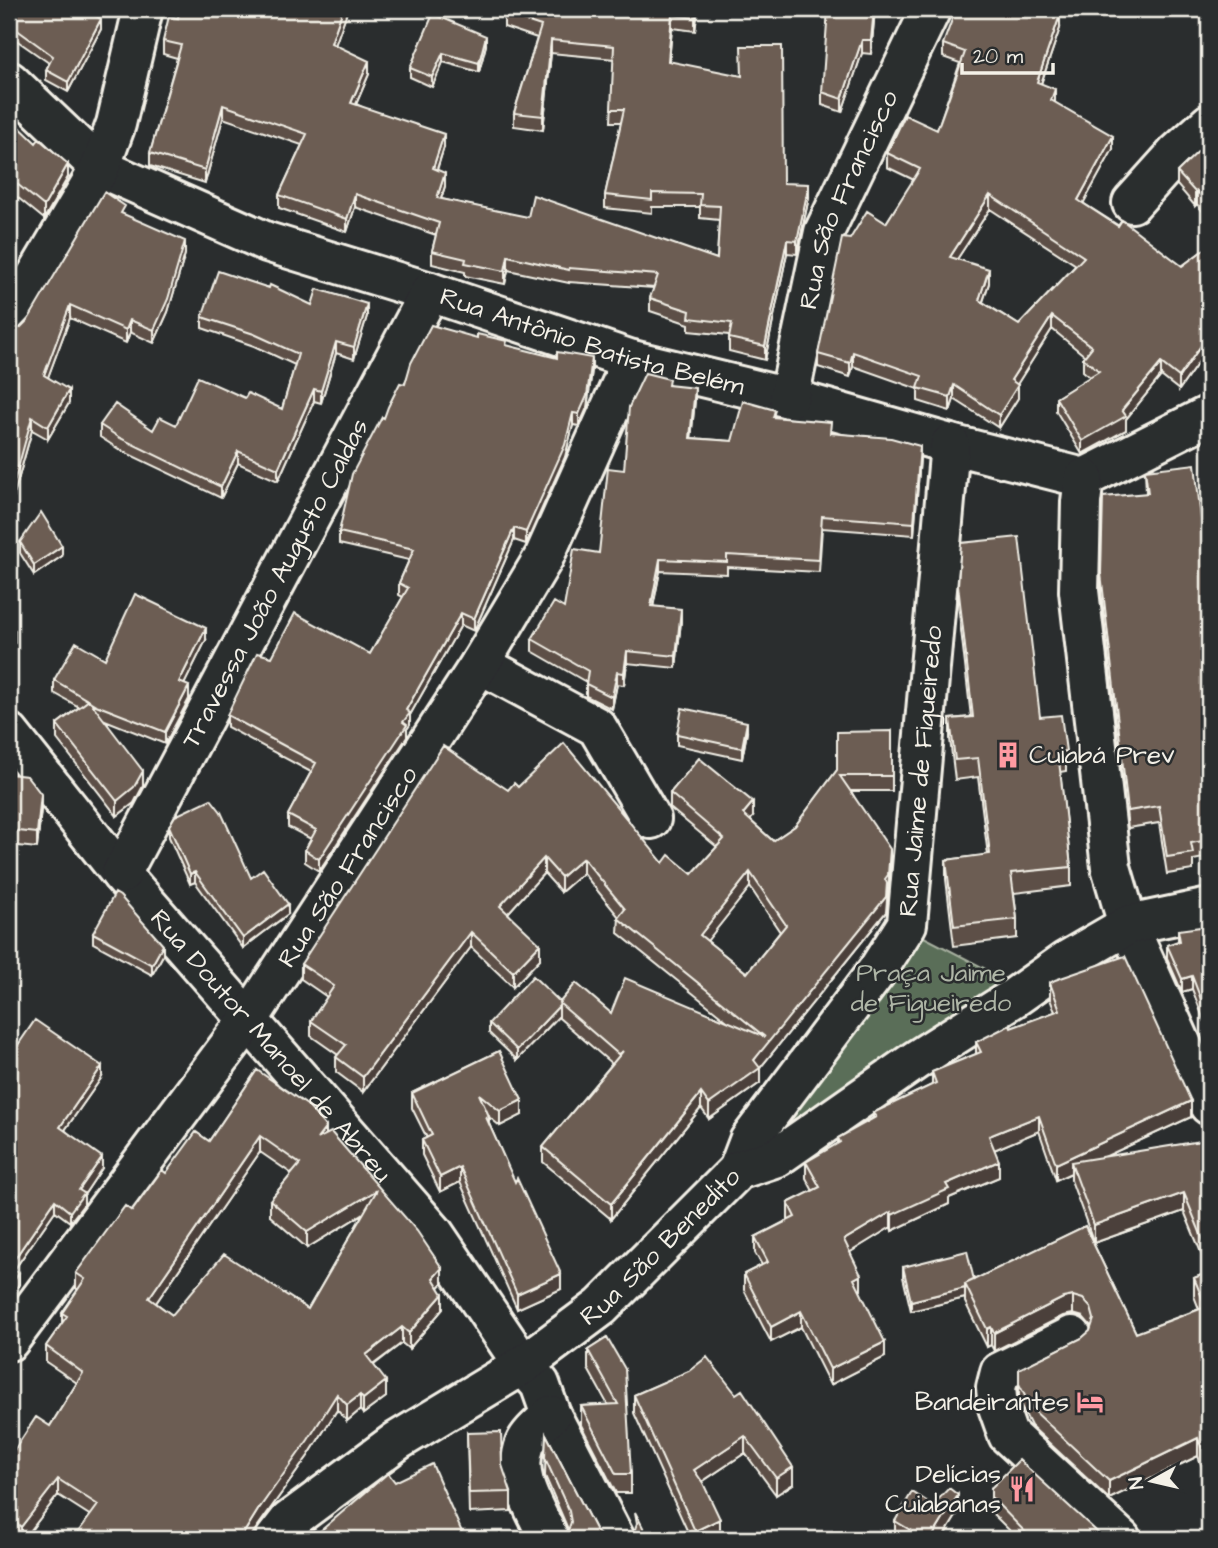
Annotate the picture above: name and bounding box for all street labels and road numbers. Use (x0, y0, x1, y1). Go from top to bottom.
street label: Rua São Francisco (790, 84, 907, 312)
street label: Rua Antônio Batista Belém (435, 279, 749, 405)
street label: Travessa João Augusto Caldas (173, 412, 378, 755)
street label: Rua Jaime de Figueiredo (890, 624, 952, 918)
street label: Rua São Francisco (269, 759, 427, 975)
street label: Rua Doutor Manoel de Abreu (142, 901, 400, 1190)
street label: Rua São Benedito (573, 1159, 749, 1334)

